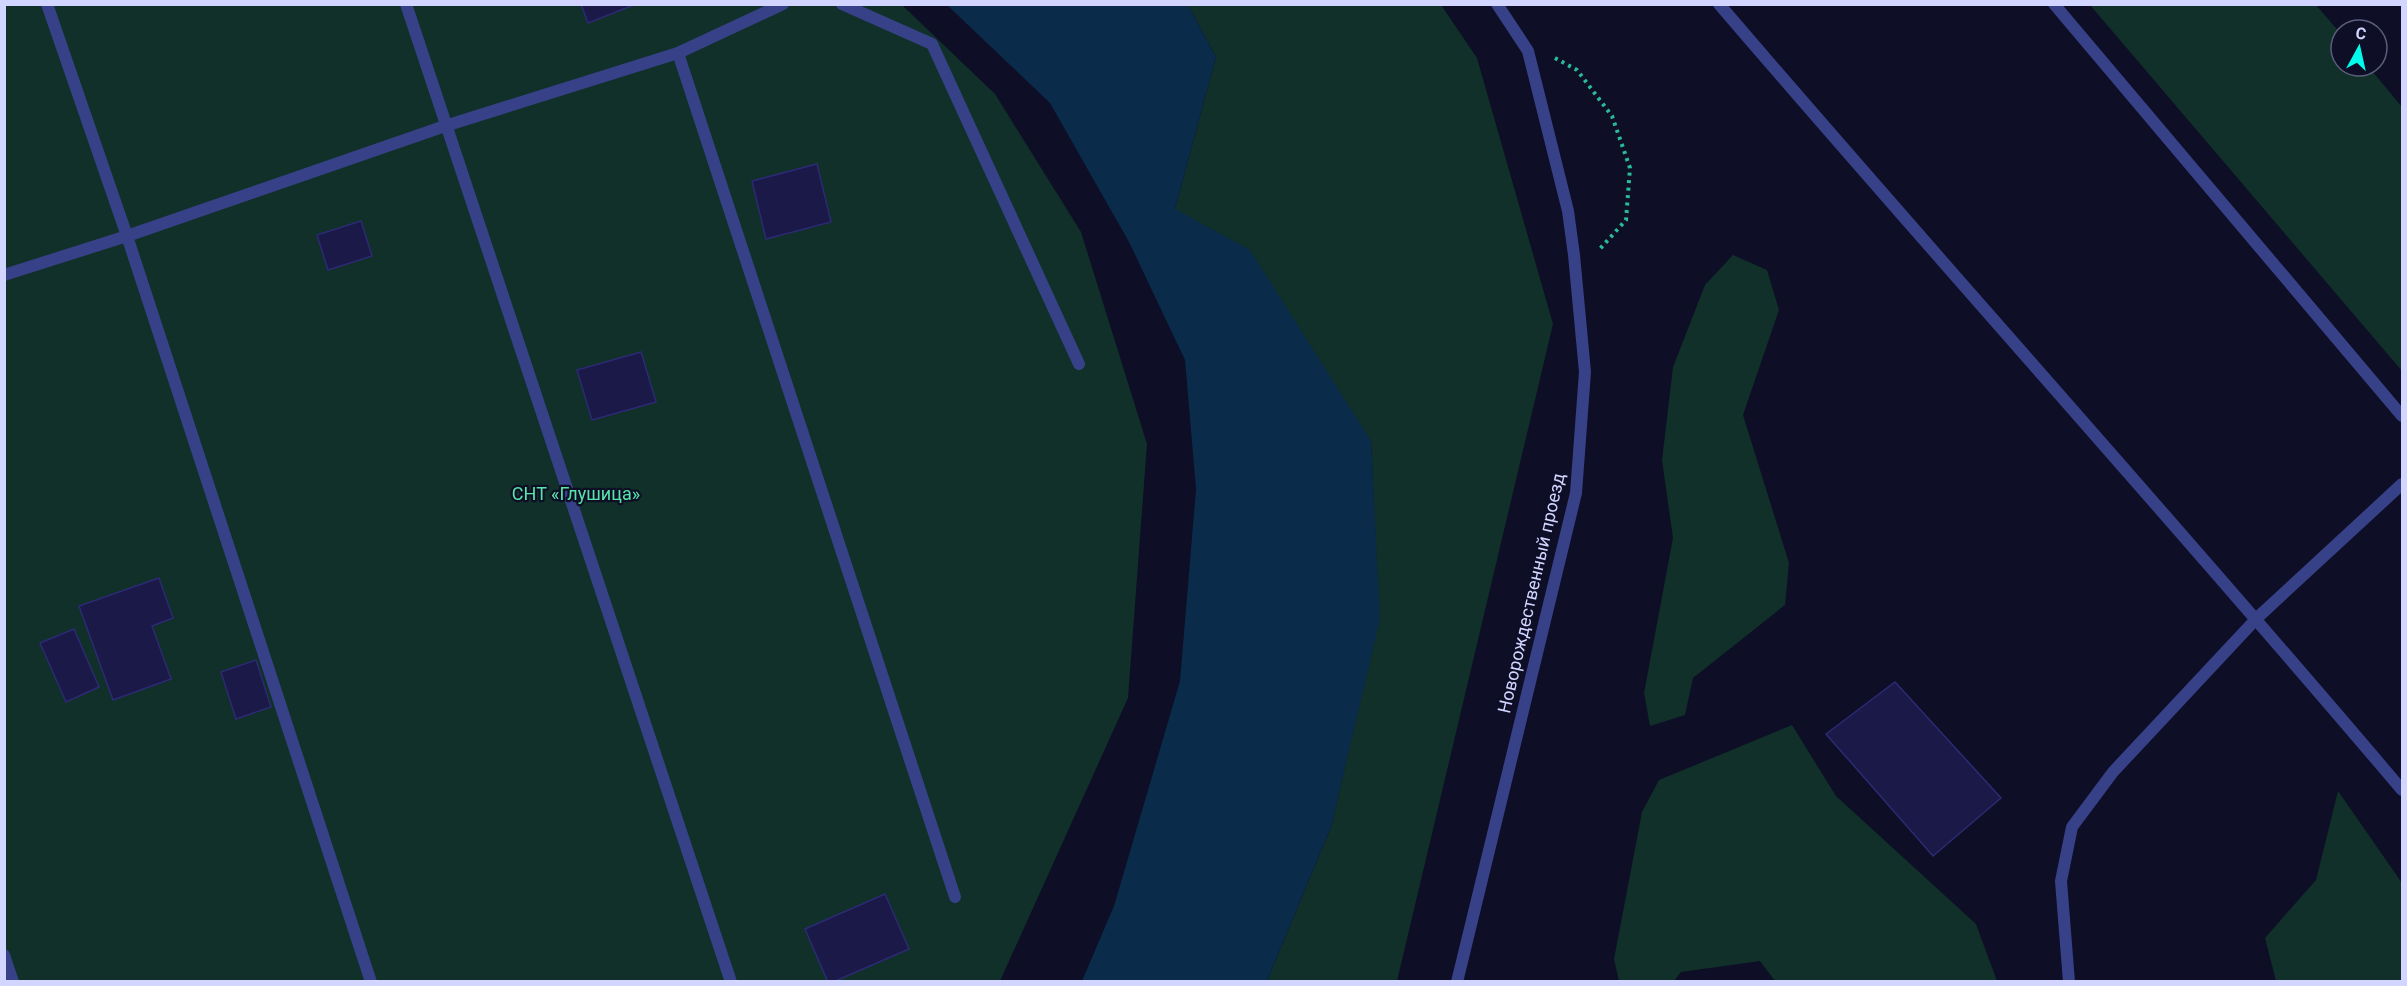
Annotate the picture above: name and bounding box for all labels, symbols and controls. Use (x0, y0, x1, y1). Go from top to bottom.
north arrow (2329, 18, 2389, 78)
text: С (2355, 24, 2368, 44)
street label: Новорождественный проезд (1493, 471, 1569, 715)
park label: СНТ «Глушица» (512, 483, 640, 504)

